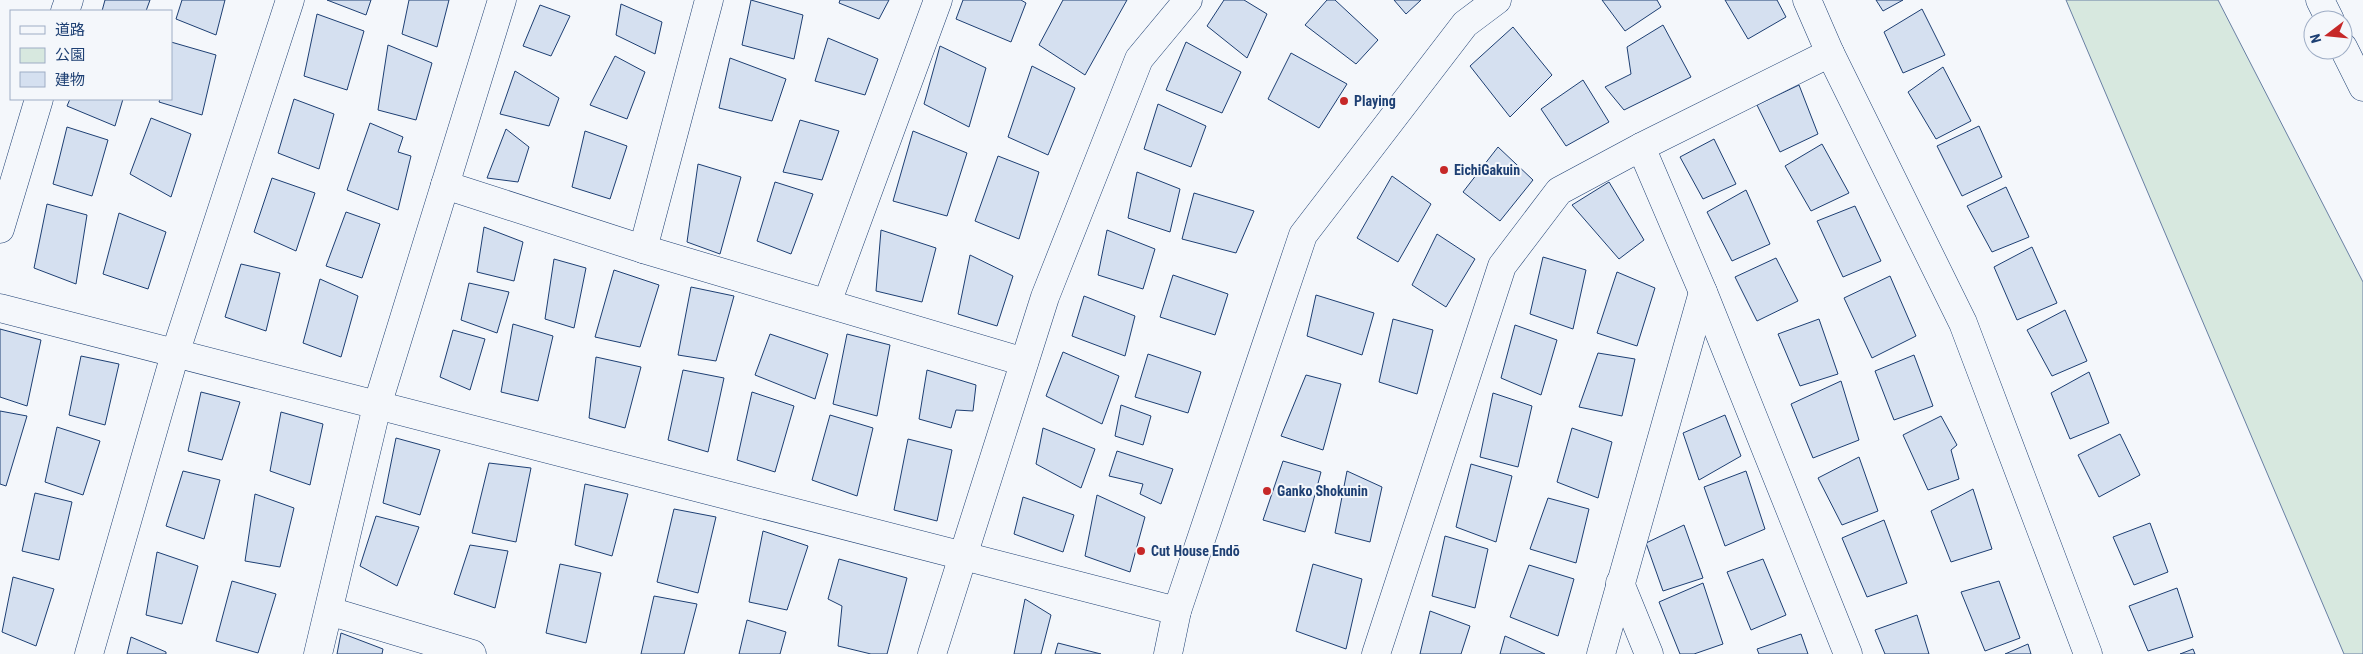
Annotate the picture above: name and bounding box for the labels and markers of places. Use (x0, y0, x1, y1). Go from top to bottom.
place label: Playing (1354, 93, 1396, 109)
marker: Playing (1338, 95, 1350, 107)
place label: EichiGakuin (1454, 162, 1520, 178)
marker: EichiGakuin (1438, 164, 1450, 176)
place label: Ganko Shokunin (1277, 483, 1368, 499)
marker: Ganko Shokunin (1261, 485, 1273, 497)
place label: Cut House Endō (1151, 543, 1240, 559)
marker: Cut House Endō (1135, 545, 1147, 557)

